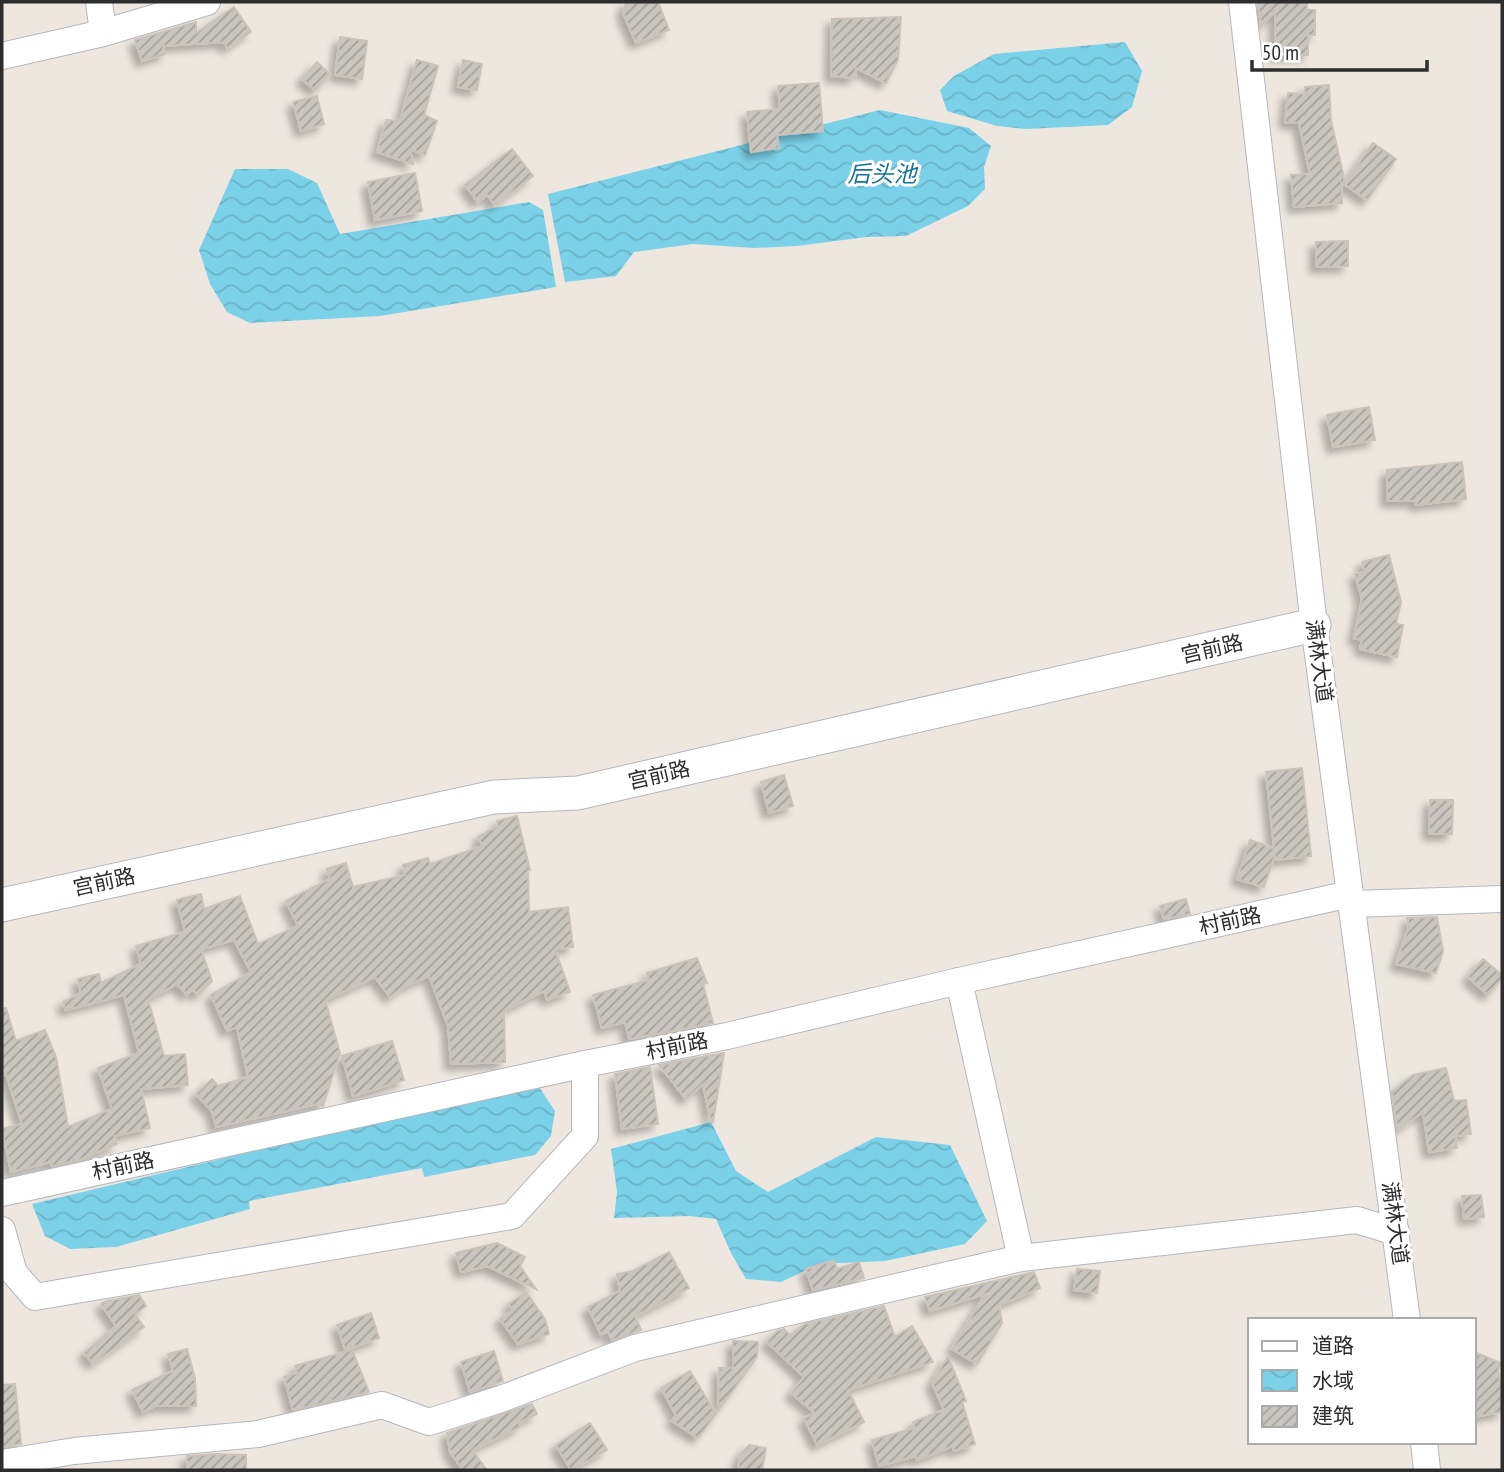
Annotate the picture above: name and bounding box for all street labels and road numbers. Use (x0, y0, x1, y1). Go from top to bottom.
street label: 满林大道 (1300, 617, 1339, 704)
street label: 宫前路 (1178, 628, 1246, 669)
street label: 宫前路 (625, 754, 693, 795)
street label: 宫前路 (70, 862, 138, 901)
street label: 村前路 (1196, 901, 1264, 940)
street label: 村前路 (643, 1026, 710, 1065)
street label: 村前路 (89, 1146, 157, 1185)
street label: 满林大道 (1376, 1179, 1415, 1266)

